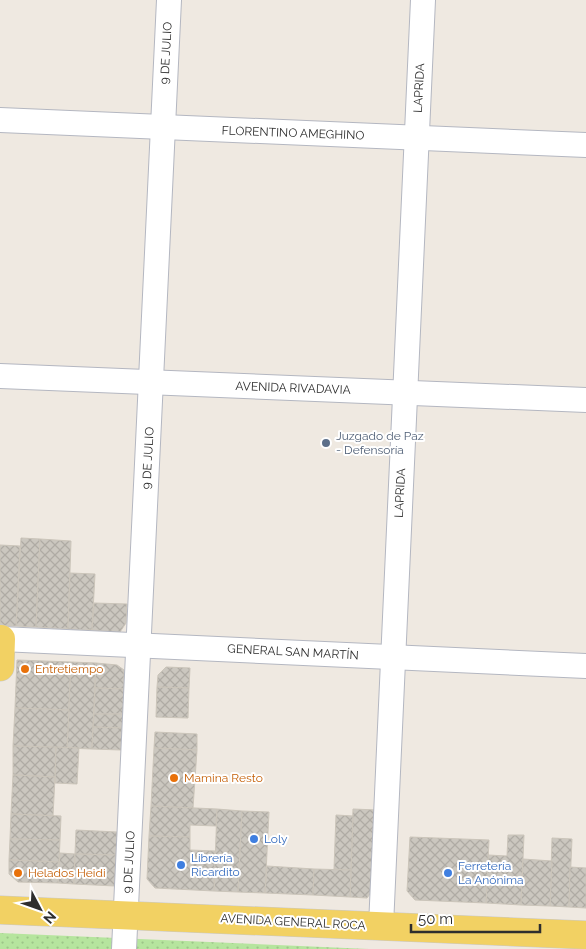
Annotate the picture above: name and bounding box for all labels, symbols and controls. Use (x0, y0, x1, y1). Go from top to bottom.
street label: 9 DE JULIO (157, 21, 175, 85)
street label: LAPRIDA (411, 63, 427, 113)
street label: FLORENTINO AMEGHINO (221, 124, 365, 142)
street label: AVENIDA RIVADAVIA (235, 379, 351, 397)
street label: 9 DE JULIO (139, 426, 157, 490)
place label: Juzgado de Paz - Defensoría (336, 429, 424, 457)
marker: Juzgado de Paz - Defensoría (320, 437, 332, 449)
street label: LAPRIDA (392, 468, 408, 518)
street label: GENERAL SAN MARTÍN (227, 642, 359, 662)
place label: Entretiempo (35, 662, 103, 676)
marker: Entretiempo (19, 663, 31, 675)
place label: Mamina Resto (184, 771, 263, 785)
marker: Mamina Resto (168, 772, 180, 784)
street label: 9 DE JULIO (120, 830, 138, 894)
place label: Loly (264, 832, 288, 846)
marker: Loly (248, 833, 260, 845)
place label: Librería Ricardito (191, 851, 240, 879)
marker: Librería Ricardito (175, 859, 187, 871)
place label: Ferretería La Anónima (458, 859, 524, 887)
place label: Helados Heidi (28, 866, 106, 880)
marker: Helados Heidi (12, 867, 24, 879)
marker: Ferretería La Anónima (442, 867, 454, 879)
north arrow (15, 884, 65, 934)
scale bar (411, 902, 540, 934)
text: N (40, 908, 59, 927)
text: 50 m (418, 910, 453, 928)
street label: AVENIDA GENERAL ROCA (220, 911, 366, 933)

